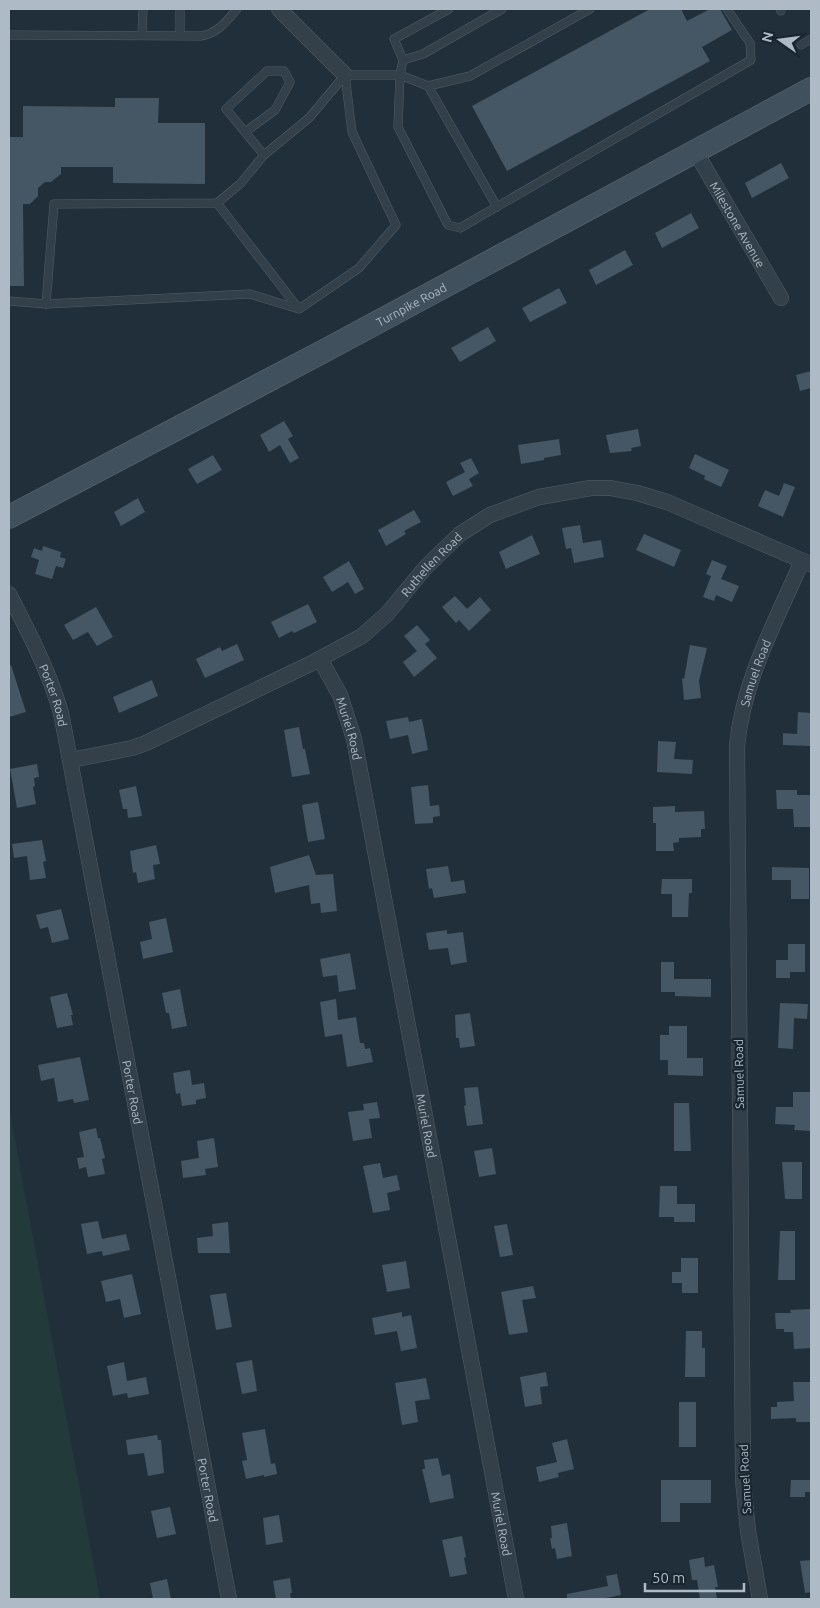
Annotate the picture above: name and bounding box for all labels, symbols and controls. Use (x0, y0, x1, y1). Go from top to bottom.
north arrow (755, 15, 805, 65)
text: N (758, 30, 776, 44)
street label: Milestone Avenue (708, 179, 768, 269)
street label: Turnpike Road (374, 280, 448, 328)
street label: Ruthellen Road (398, 530, 464, 599)
street label: Samuel Road (738, 637, 773, 708)
street label: Porter Road (37, 662, 70, 727)
street label: Muriel Road (335, 695, 364, 761)
street label: Samuel Road (732, 1039, 746, 1109)
street label: Porter Road (120, 1059, 145, 1125)
street label: Muriel Road (414, 1093, 439, 1159)
street label: Samuel Road (737, 1444, 753, 1514)
street label: Porter Road (196, 1457, 221, 1523)
street label: Muriel Road (489, 1491, 514, 1557)
scale bar (645, 1560, 744, 1592)
text: 50 m (652, 1569, 685, 1586)

